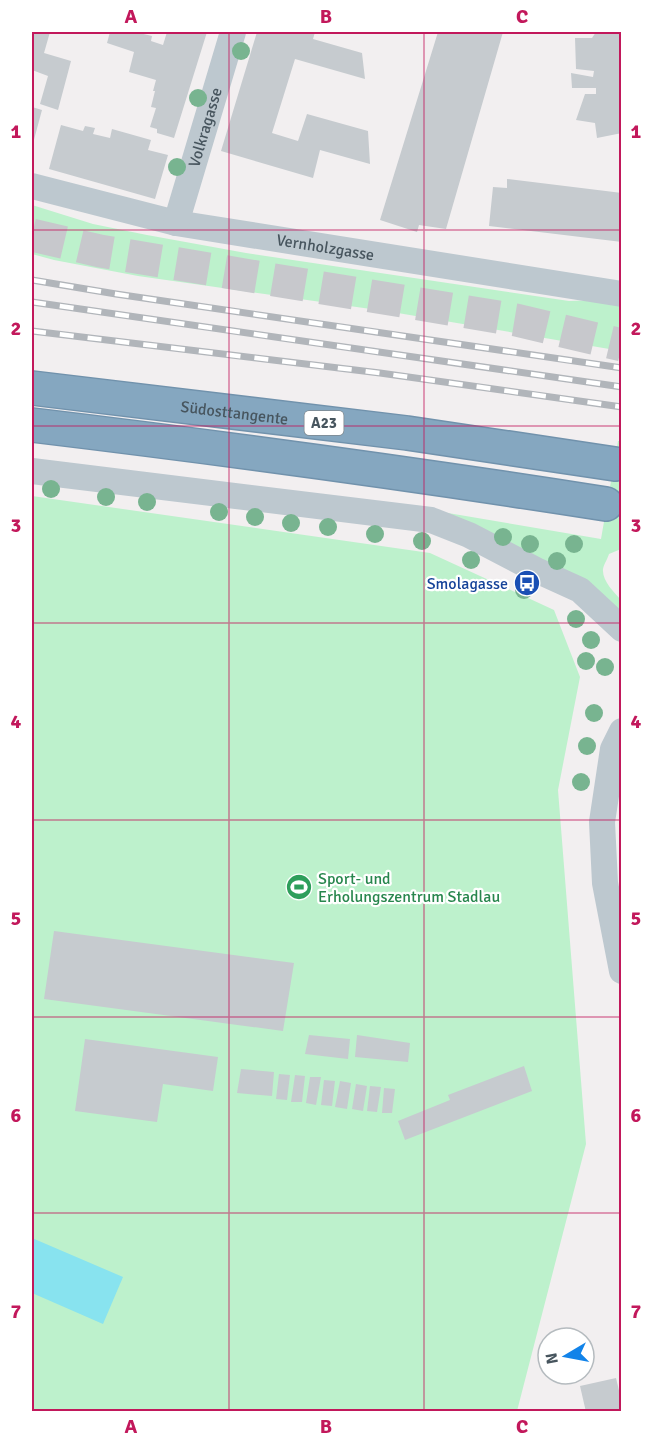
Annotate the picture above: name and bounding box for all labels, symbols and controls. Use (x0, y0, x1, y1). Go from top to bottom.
text: A (125, 4, 138, 29)
text: B (320, 4, 332, 29)
text: C (516, 4, 528, 29)
street label: Volkragasse (184, 85, 227, 170)
text: 1 (11, 119, 22, 144)
text: 1 (631, 119, 642, 144)
street label: Vernholzgasse (275, 230, 376, 265)
text: 2 (11, 316, 21, 341)
text: 2 (631, 316, 641, 341)
street label: Südosttangente (180, 397, 289, 430)
road number: A23 (304, 411, 344, 435)
text: 3 (11, 513, 21, 538)
text: 3 (631, 513, 641, 538)
bus stop icon: Smolagasse (512, 568, 542, 598)
place label: Smolagasse (427, 574, 508, 594)
text: 4 (11, 709, 22, 734)
text: 4 (631, 709, 642, 734)
place label: Sport- und Erholungszentrum Stadlau (318, 869, 500, 907)
sports icon: Sport- und Erholungszentrum Stadlau (284, 872, 314, 902)
text: 5 (11, 906, 21, 931)
text: 5 (631, 906, 641, 931)
text: 6 (11, 1103, 22, 1128)
text: 6 (631, 1103, 642, 1128)
text: 7 (11, 1299, 22, 1324)
text: 7 (631, 1299, 642, 1324)
north arrow (536, 1326, 596, 1386)
text: N (541, 1351, 563, 1366)
text: A (125, 1414, 138, 1439)
text: B (320, 1414, 332, 1439)
text: C (516, 1414, 528, 1439)

